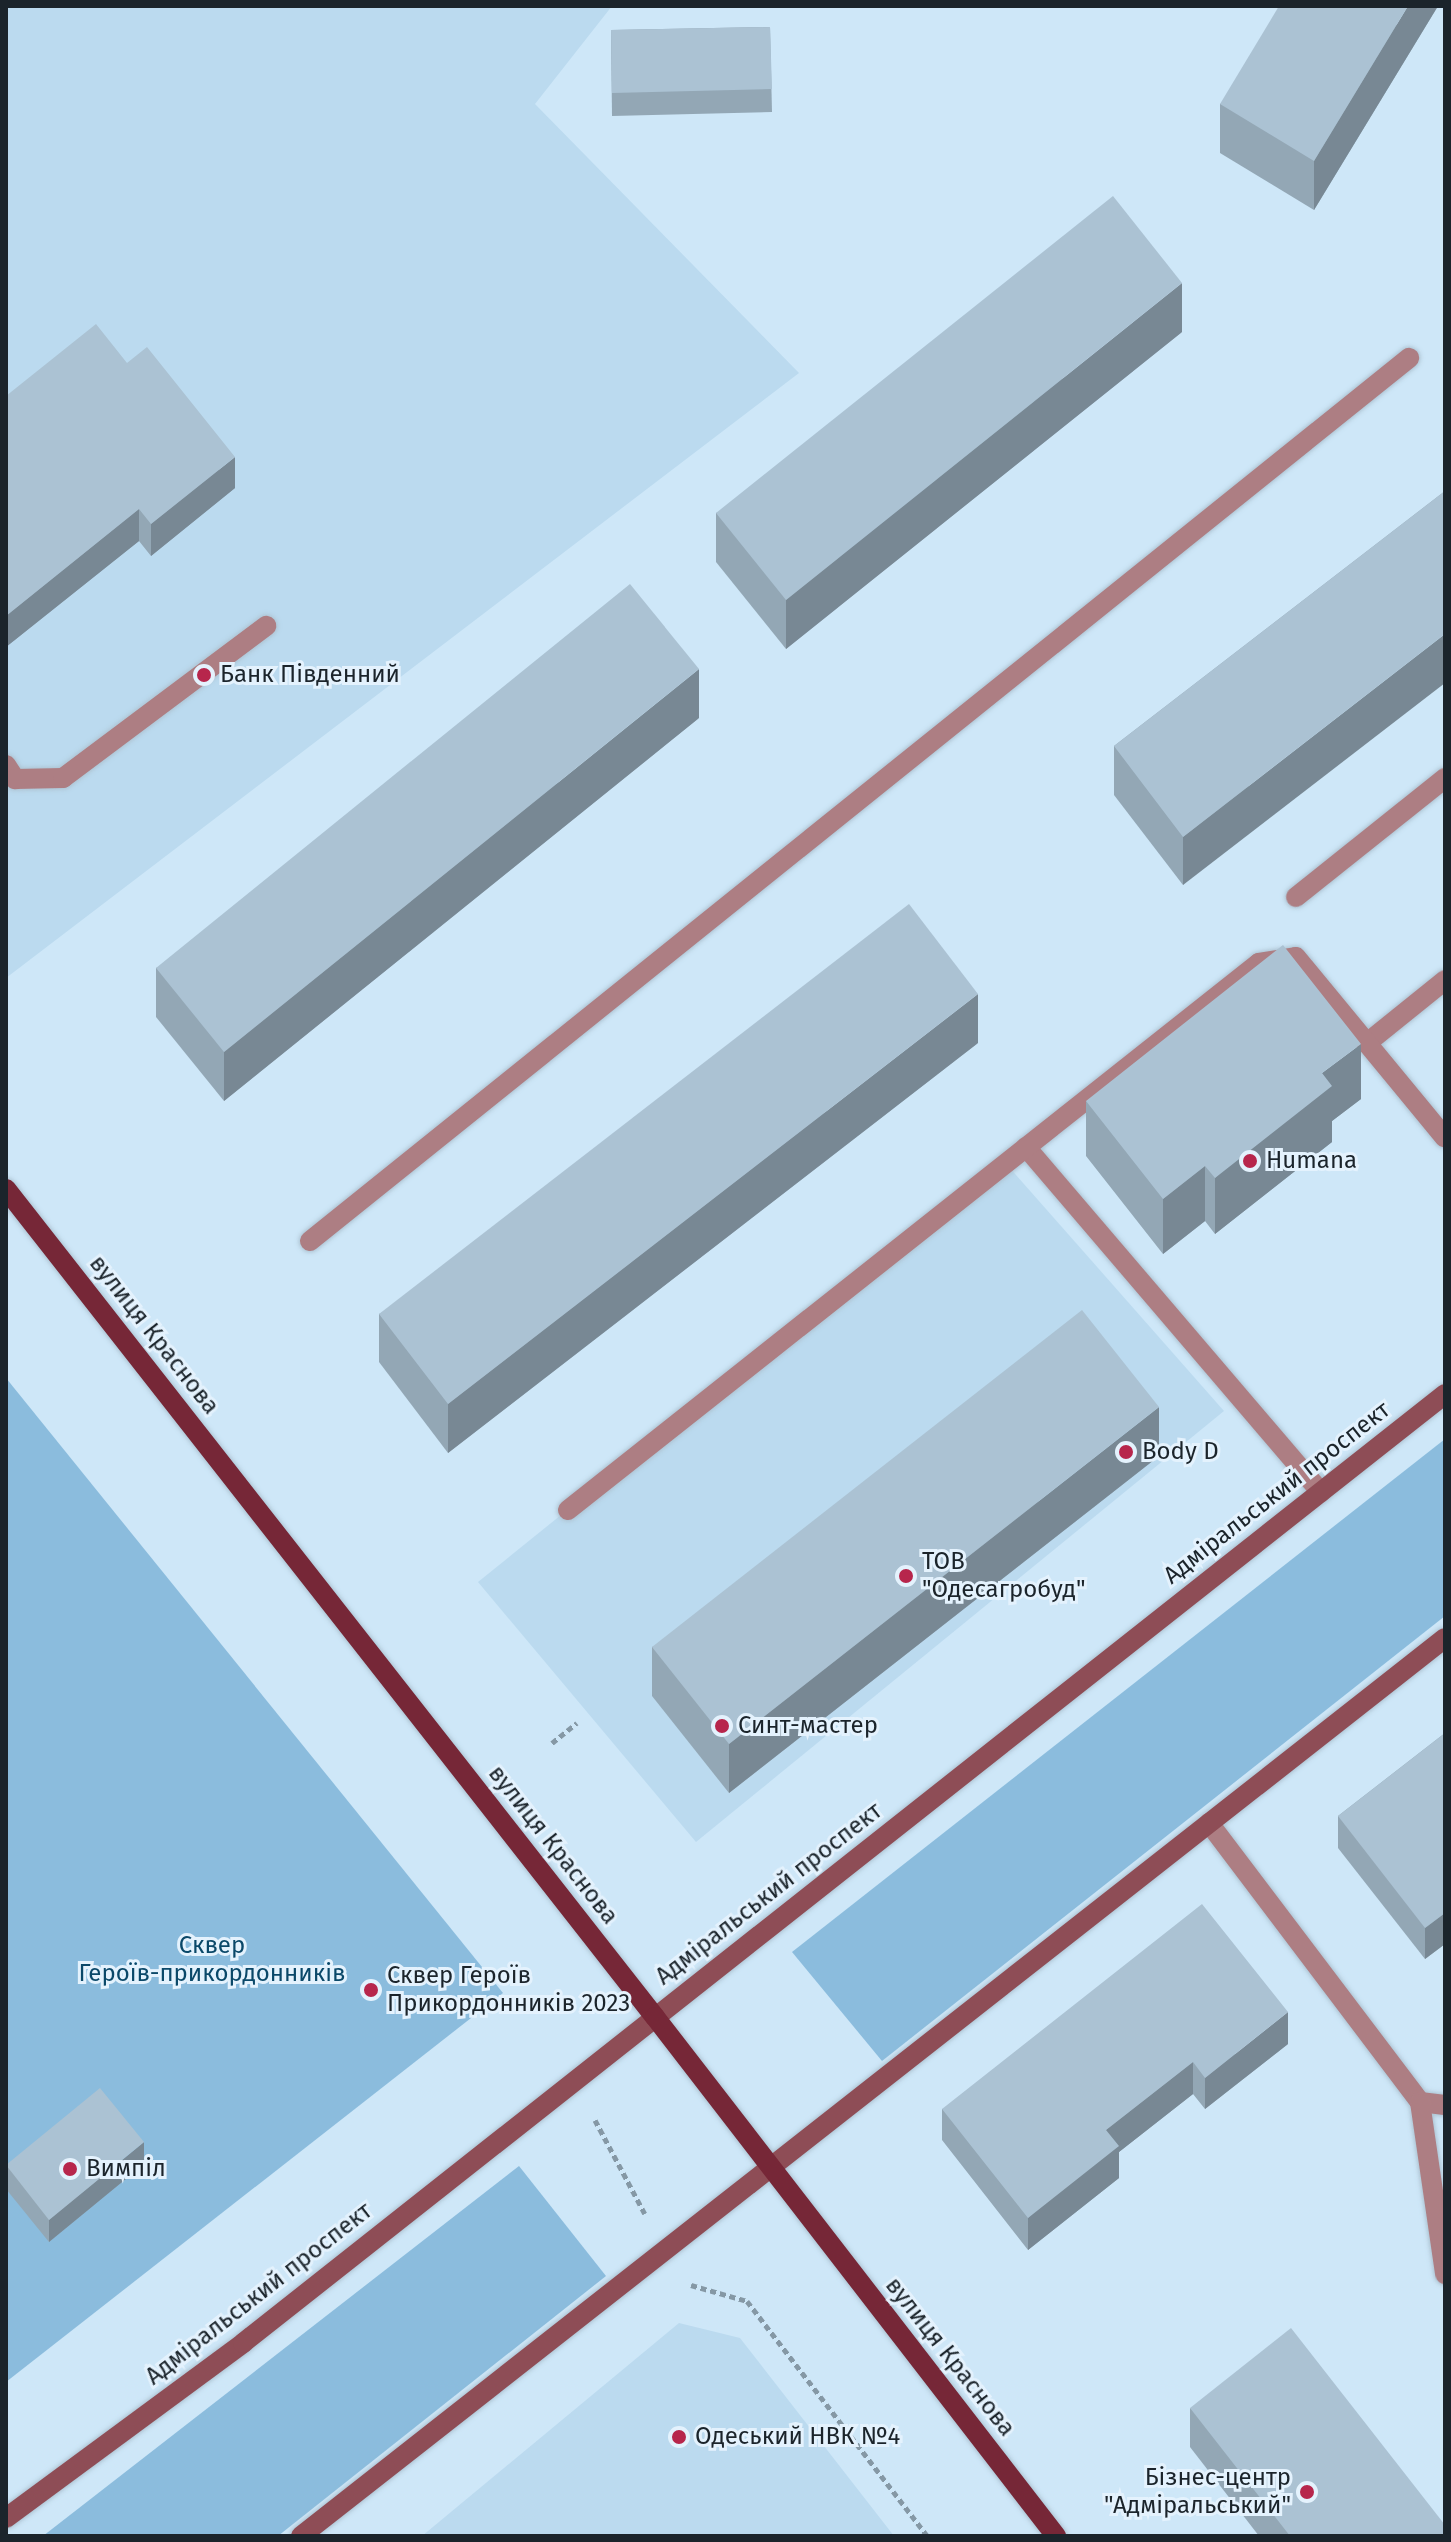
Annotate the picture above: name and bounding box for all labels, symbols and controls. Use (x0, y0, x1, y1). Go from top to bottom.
place label: Банк Південний (220, 661, 400, 689)
marker: Банк Південний (195, 666, 213, 684)
place label: Humana (1266, 1147, 1357, 1175)
marker: Humana (1241, 1152, 1259, 1170)
street label: вулиця Краснова (83, 1250, 225, 1420)
street label: Адміральський проспект (1158, 1396, 1396, 1590)
place label: Body D (1142, 1438, 1219, 1466)
marker: Body D (1117, 1443, 1135, 1461)
place label: ТОВ "Одесагробуд" (922, 1548, 1086, 1604)
marker: ТОВ "Одесагробуд" (897, 1567, 915, 1585)
place label: Синт-мастер (738, 1712, 878, 1740)
marker: Синт-мастер (713, 1717, 731, 1735)
street label: вулиця Краснова (482, 1760, 624, 1930)
street label: Адміральський проспект (650, 1797, 888, 1991)
park label: Сквер Героїв-прикордонників (79, 1932, 345, 1988)
place label: Сквер Героїв Прикордонників 2023 (387, 1962, 630, 2018)
marker: Сквер Героїв Прикордонників 2023 (362, 1981, 380, 1999)
place label: Вимпіл (86, 2155, 166, 2183)
marker: Вимпіл (61, 2160, 79, 2178)
street label: Адміральський проспект (140, 2197, 378, 2391)
street label: вулиця Краснова (879, 2272, 1021, 2442)
place label: Одеський НВК №4 (695, 2423, 900, 2451)
marker: Одеський НВК №4 (670, 2428, 688, 2446)
place label: Бізнес-центр "Адміральський" (1104, 2464, 1291, 2520)
marker: Бізнес-центр "Адміральський" (1298, 2483, 1316, 2501)

